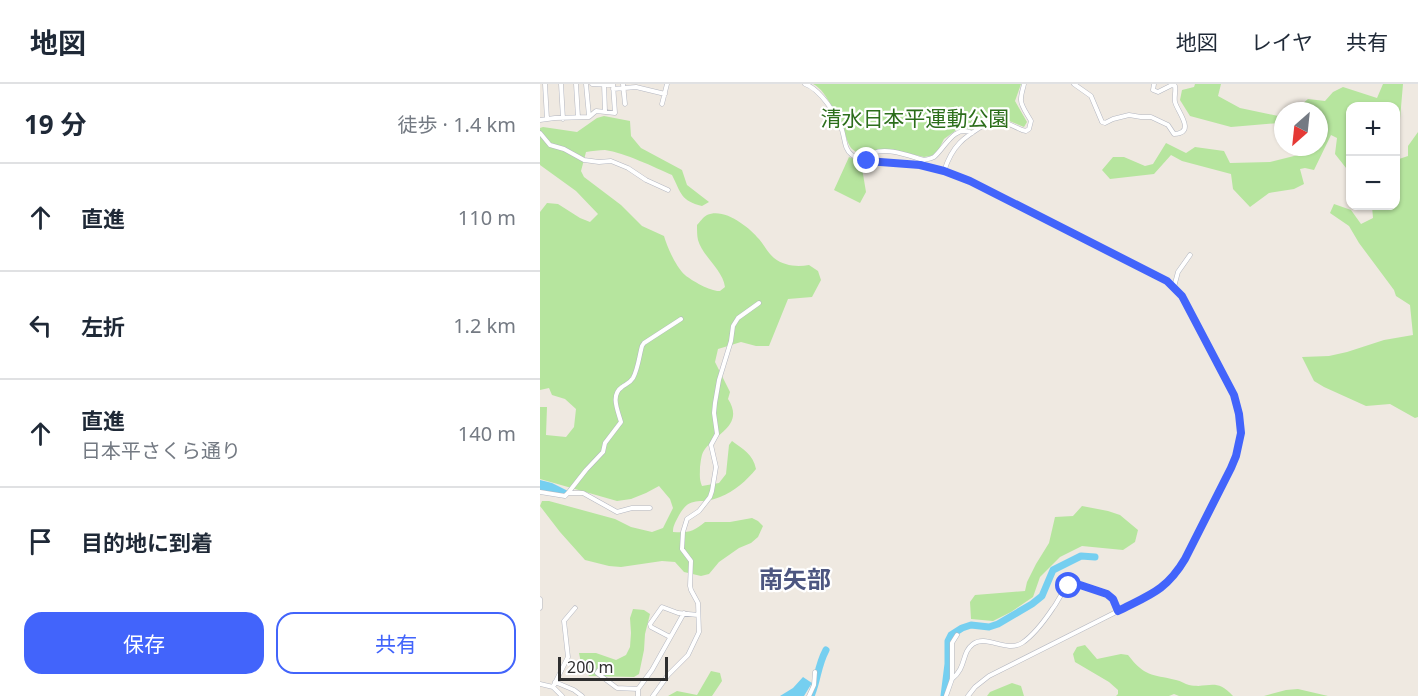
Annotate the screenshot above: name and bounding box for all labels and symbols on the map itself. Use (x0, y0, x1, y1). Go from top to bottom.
north arrow (1274, 102, 1328, 156)
park label: 清水日本平運動公園 (821, 104, 1010, 132)
route end (853, 147, 879, 173)
district label: 南矢部 (759, 562, 831, 595)
route start (1055, 572, 1081, 598)
scale bar (558, 654, 668, 682)

